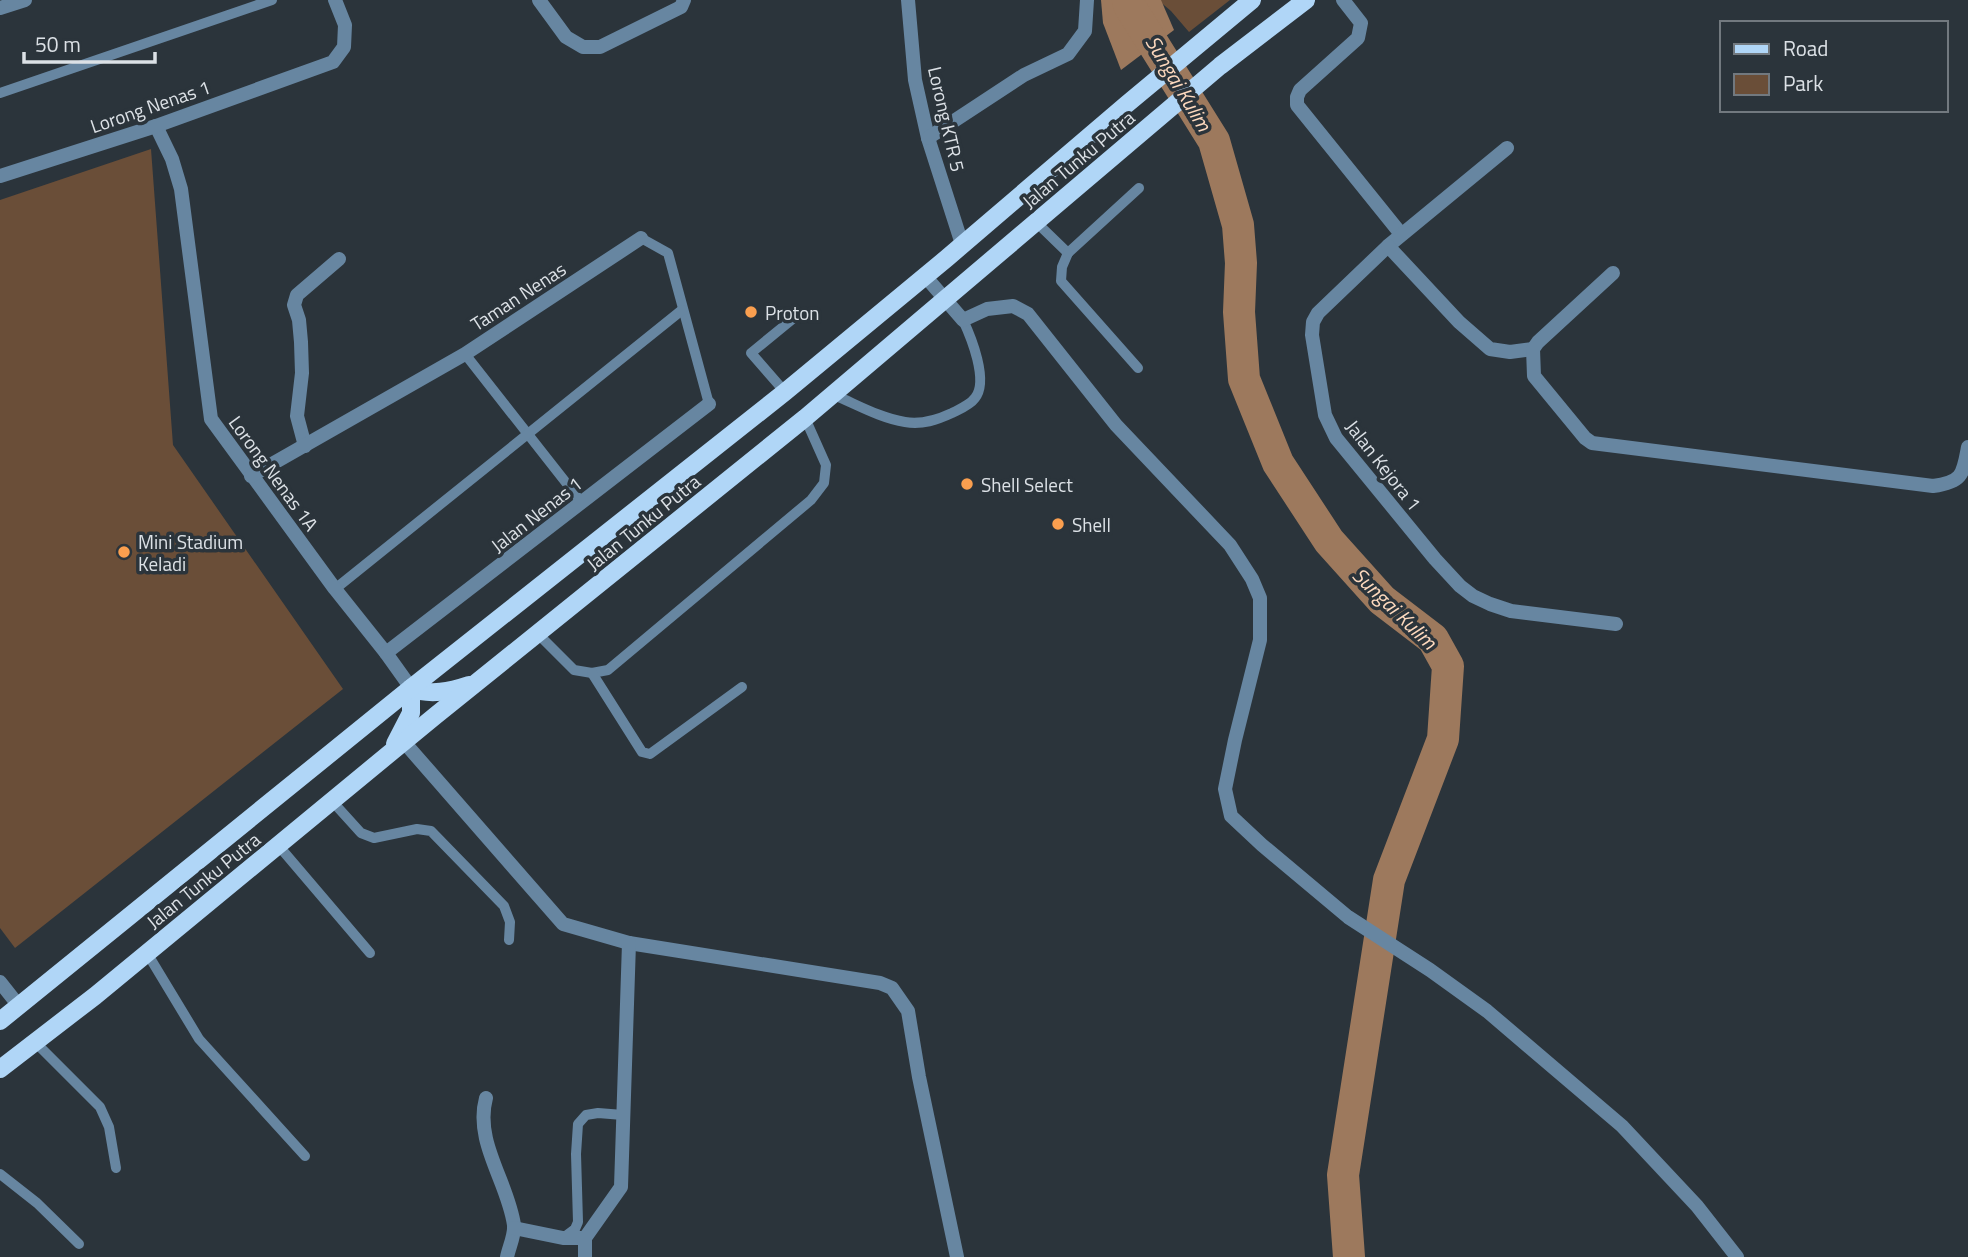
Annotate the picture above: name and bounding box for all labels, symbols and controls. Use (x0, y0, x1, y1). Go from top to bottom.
scale bar (24, 21, 156, 65)
legend (1720, 21, 1947, 112)
text: 50 m (35, 28, 81, 60)
water label: Sungai Kulim (1138, 29, 1221, 138)
text: Road (1783, 32, 1828, 64)
street label: Lorong KTR 5 (921, 64, 973, 174)
text: Park (1783, 67, 1823, 99)
street label: Lorong Nenas 1 (86, 72, 214, 140)
street label: Jalan Tunku Putra (1015, 103, 1141, 215)
street label: Taman Nenas (465, 254, 572, 338)
place label: Proton (765, 298, 820, 327)
marker: Proton (743, 304, 759, 320)
street label: Lorong Nenas 1A (222, 409, 326, 537)
street label: Jalan Kejora 1 (1339, 413, 1429, 517)
street label: Jalan Tunku Putra (580, 467, 707, 577)
street label: Jalan Nenas 1 (484, 469, 588, 559)
place label: Shell Select (981, 470, 1073, 499)
marker: Shell Select (959, 476, 975, 492)
place label: Shell (1072, 510, 1111, 539)
marker: Shell (1050, 516, 1066, 532)
place label: Mini Stadium Keladi (138, 527, 243, 578)
marker: Mini Stadium Keladi (116, 544, 132, 560)
water label: Sungai Kulim (1345, 559, 1445, 657)
street label: Jalan Tunku Putra (140, 825, 267, 935)

